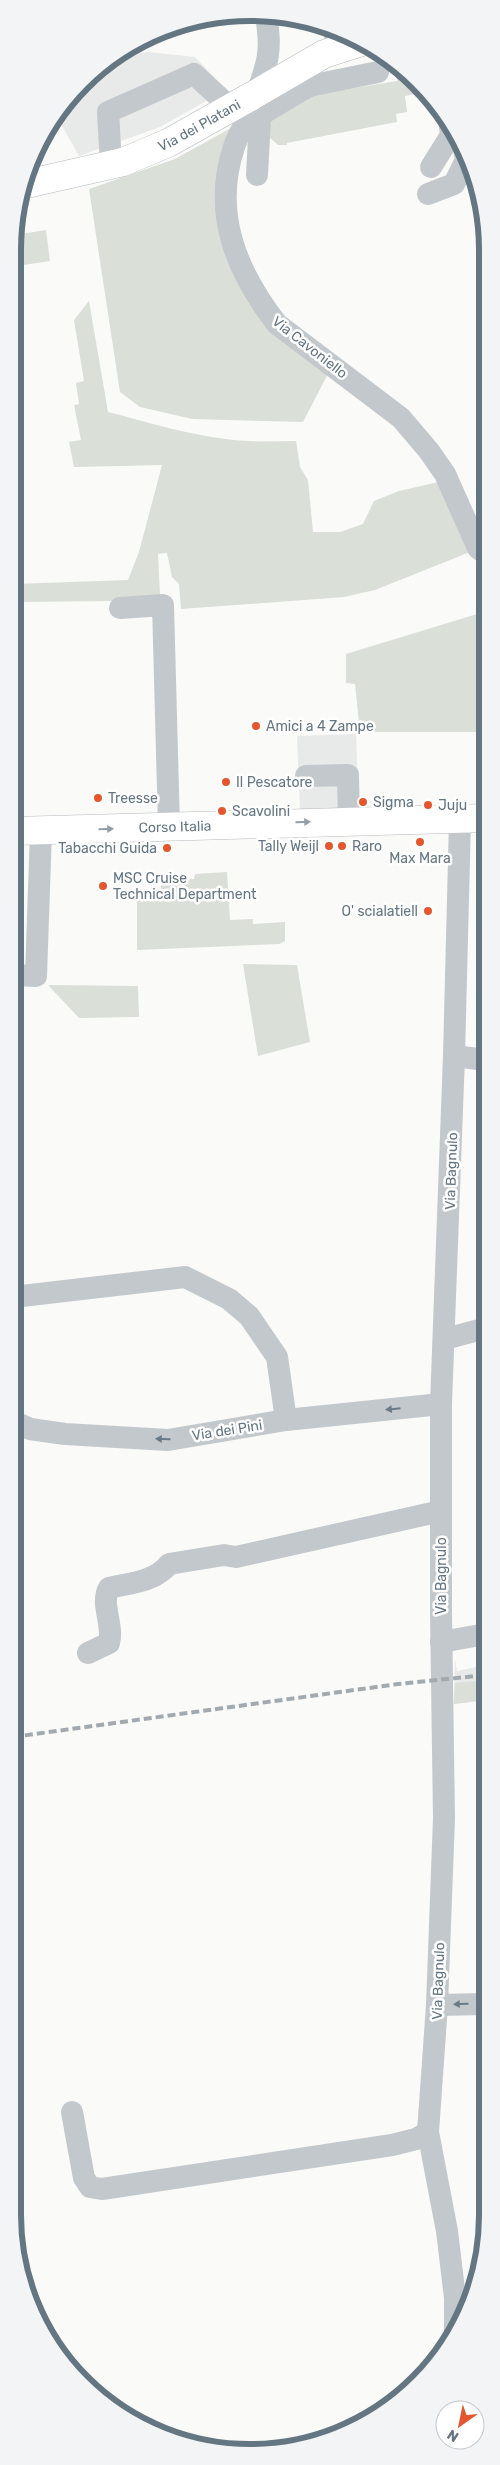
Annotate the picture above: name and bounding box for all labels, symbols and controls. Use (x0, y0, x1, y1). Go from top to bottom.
street label: Via dei Platani (155, 96, 244, 155)
street label: Via Cavoniello (269, 313, 351, 382)
place label: Amici a 4 Zampe (266, 718, 374, 735)
marker: Amici a 4 Zampe (250, 720, 262, 732)
place label: Il Pescatore (236, 774, 313, 791)
marker: Il Pescatore (220, 776, 232, 788)
place label: Treesse (108, 790, 158, 807)
marker: Treesse (92, 792, 104, 804)
place label: Sigma (373, 794, 414, 811)
marker: Sigma (357, 796, 369, 808)
place label: Juju (438, 797, 467, 814)
marker: Juju (422, 799, 434, 811)
place label: Scavolini (232, 803, 290, 820)
marker: Scavolini (216, 805, 228, 817)
street label: Corso Italia (138, 818, 212, 837)
one-way arrow (296, 818, 312, 826)
one-way arrow (98, 825, 114, 833)
marker: Max Mara (414, 836, 426, 848)
place label: Tally Weijl (258, 838, 319, 855)
place label: Raro (352, 838, 382, 855)
place label: Tabacchi Guida (58, 840, 157, 857)
marker: Tally Weijl (323, 840, 335, 852)
marker: Raro (336, 840, 348, 852)
marker: Tabacchi Guida (161, 842, 173, 854)
place label: Max Mara (389, 850, 451, 867)
place label: MSC Cruise Technical Department (113, 870, 257, 903)
marker: MSC Cruise Technical Department (97, 880, 109, 892)
place label: O' scialatiell (341, 903, 418, 920)
marker: O' scialatiell (422, 905, 434, 917)
street label: Via Bagnulo (442, 1132, 461, 1210)
one-way arrow (385, 1405, 401, 1413)
street label: Via dei Pini (191, 1417, 263, 1444)
one-way arrow (154, 1435, 170, 1443)
street label: Via Bagnulo (433, 1537, 450, 1615)
street label: Via Bagnulo (429, 1942, 448, 2020)
one-way arrow (453, 2001, 469, 2009)
north arrow (435, 2400, 485, 2450)
text: N (444, 2426, 462, 2445)

